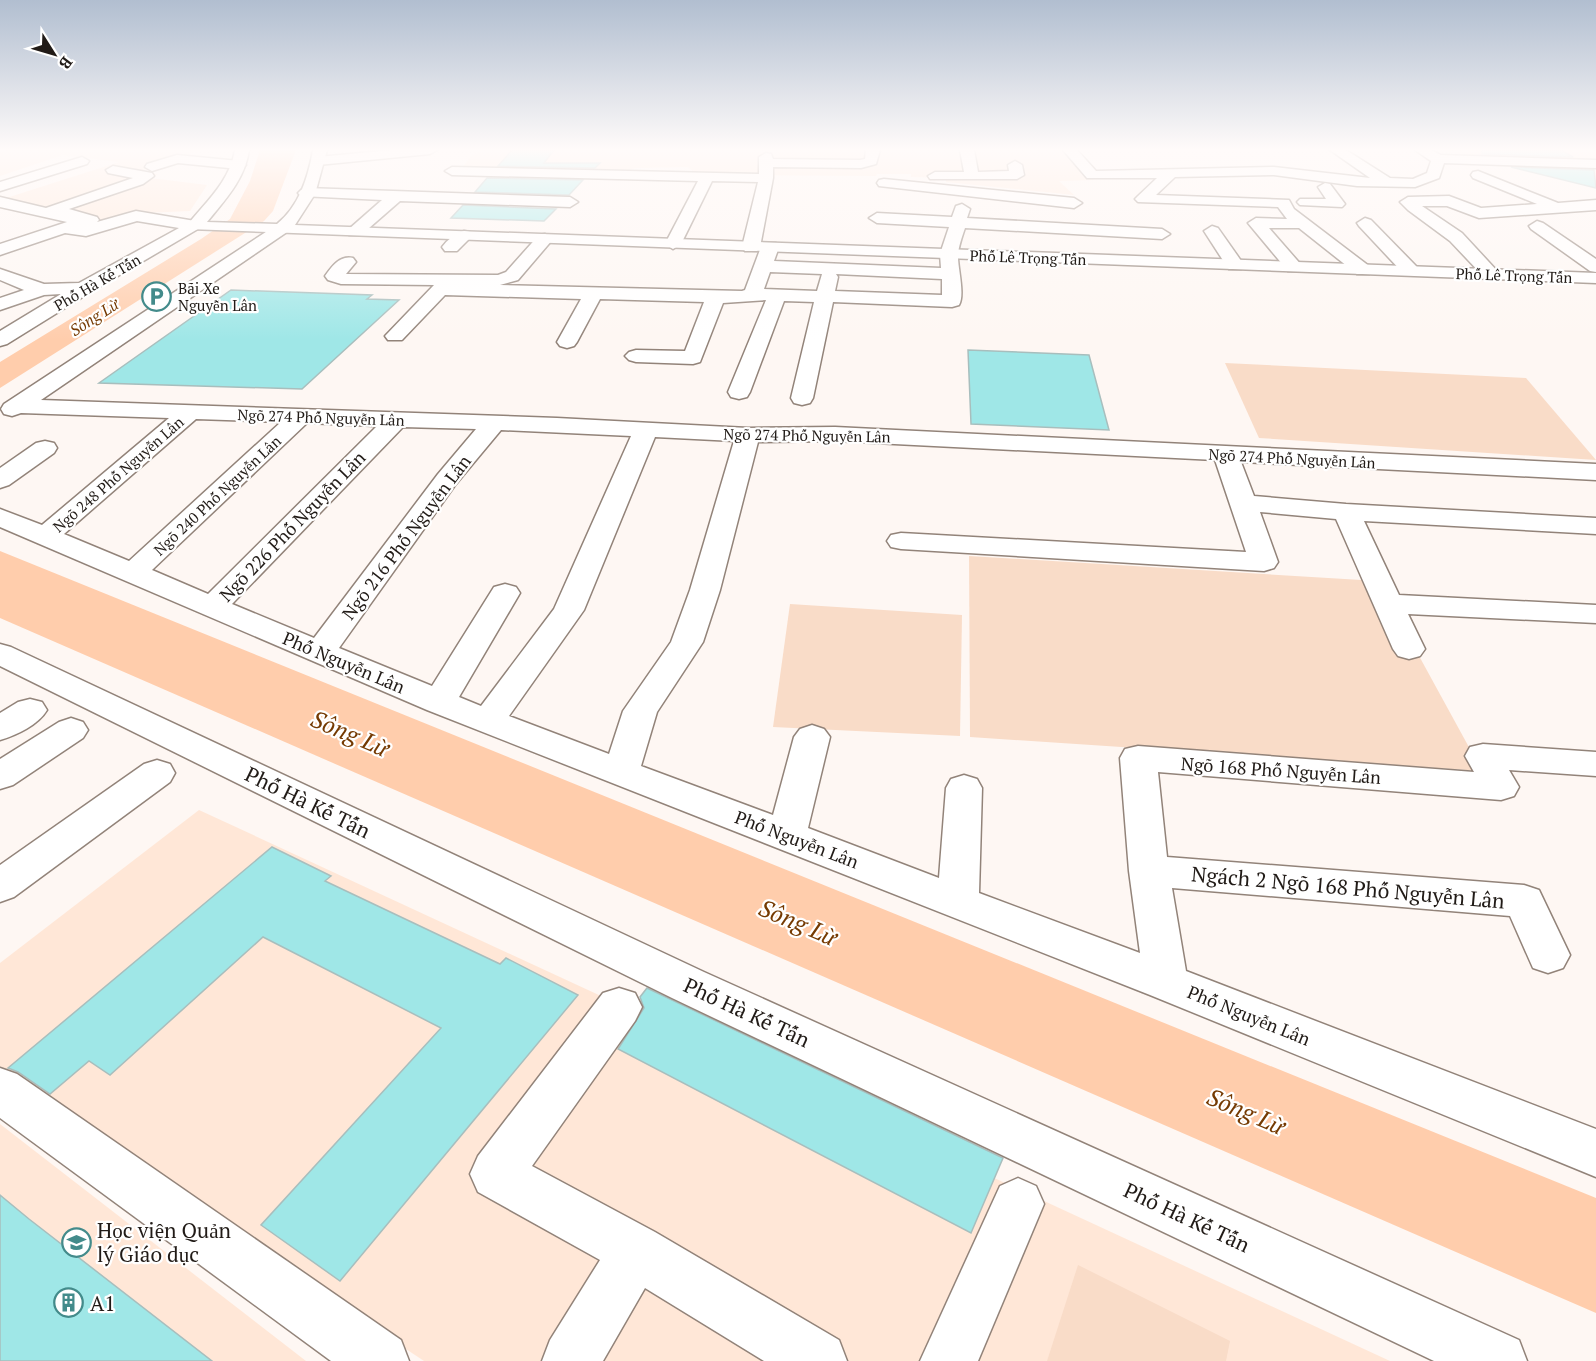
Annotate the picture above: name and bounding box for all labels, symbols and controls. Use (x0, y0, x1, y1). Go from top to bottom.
north arrow (24, 24, 84, 84)
text: B (54, 52, 78, 74)
street label: Phố Lê Trọng Tấn (969, 245, 1087, 269)
street label: Phố Hà Kế Tấn (50, 249, 144, 315)
street label: Phố Lê Trọng Tấn (1455, 263, 1573, 287)
place label: Bãi Xe Nguyễn Lân (178, 278, 257, 315)
parking icon: Bãi Xe Nguyễn Lân (141, 281, 173, 313)
water label: Sông Lừ (65, 292, 124, 341)
street label: Ngõ 274 Phố Nguyễn Lân (237, 404, 405, 430)
street label: Ngõ 248 Phố Nguyễn Lân (48, 412, 188, 536)
street label: Ngõ 274 Phố Nguyễn Lân (723, 424, 891, 446)
street label: Ngõ 240 Phố Nguyễn Lân (149, 431, 285, 559)
street label: Ngõ 274 Phố Nguyễn Lân (1208, 444, 1376, 472)
street label: Ngõ 226 Phố Nguyễn Lân (214, 445, 370, 606)
street label: Ngõ 216 Phố Nguyễn Lân (336, 449, 476, 624)
street label: Phố Nguyễn Lân (279, 625, 409, 699)
water label: Sông Lừ (306, 702, 396, 764)
street label: Ngõ 168 Phố Nguyễn Lân (1180, 751, 1382, 789)
street label: Phố Hà Kế Tấn (241, 760, 376, 845)
street label: Phố Nguyễn Lân (732, 804, 862, 874)
street label: Ngách 2 Ngõ 168 Phố Nguyễn Lân (1190, 859, 1506, 915)
water label: Sông Lừ (754, 891, 844, 953)
street label: Phố Hà Kế Tấn (679, 971, 815, 1054)
street label: Phố Nguyễn Lân (1184, 979, 1314, 1051)
water label: Sông Lừ (1202, 1080, 1292, 1142)
street label: Phố Hà Kế Tấn (1119, 1176, 1255, 1259)
place label: Học viện Quản lý Giáo dục (97, 1216, 231, 1268)
school or university icon: Học viện Quản lý Giáo dục (60, 1226, 92, 1258)
building icon: A1 (53, 1287, 85, 1319)
place label: A1 (90, 1289, 116, 1317)

